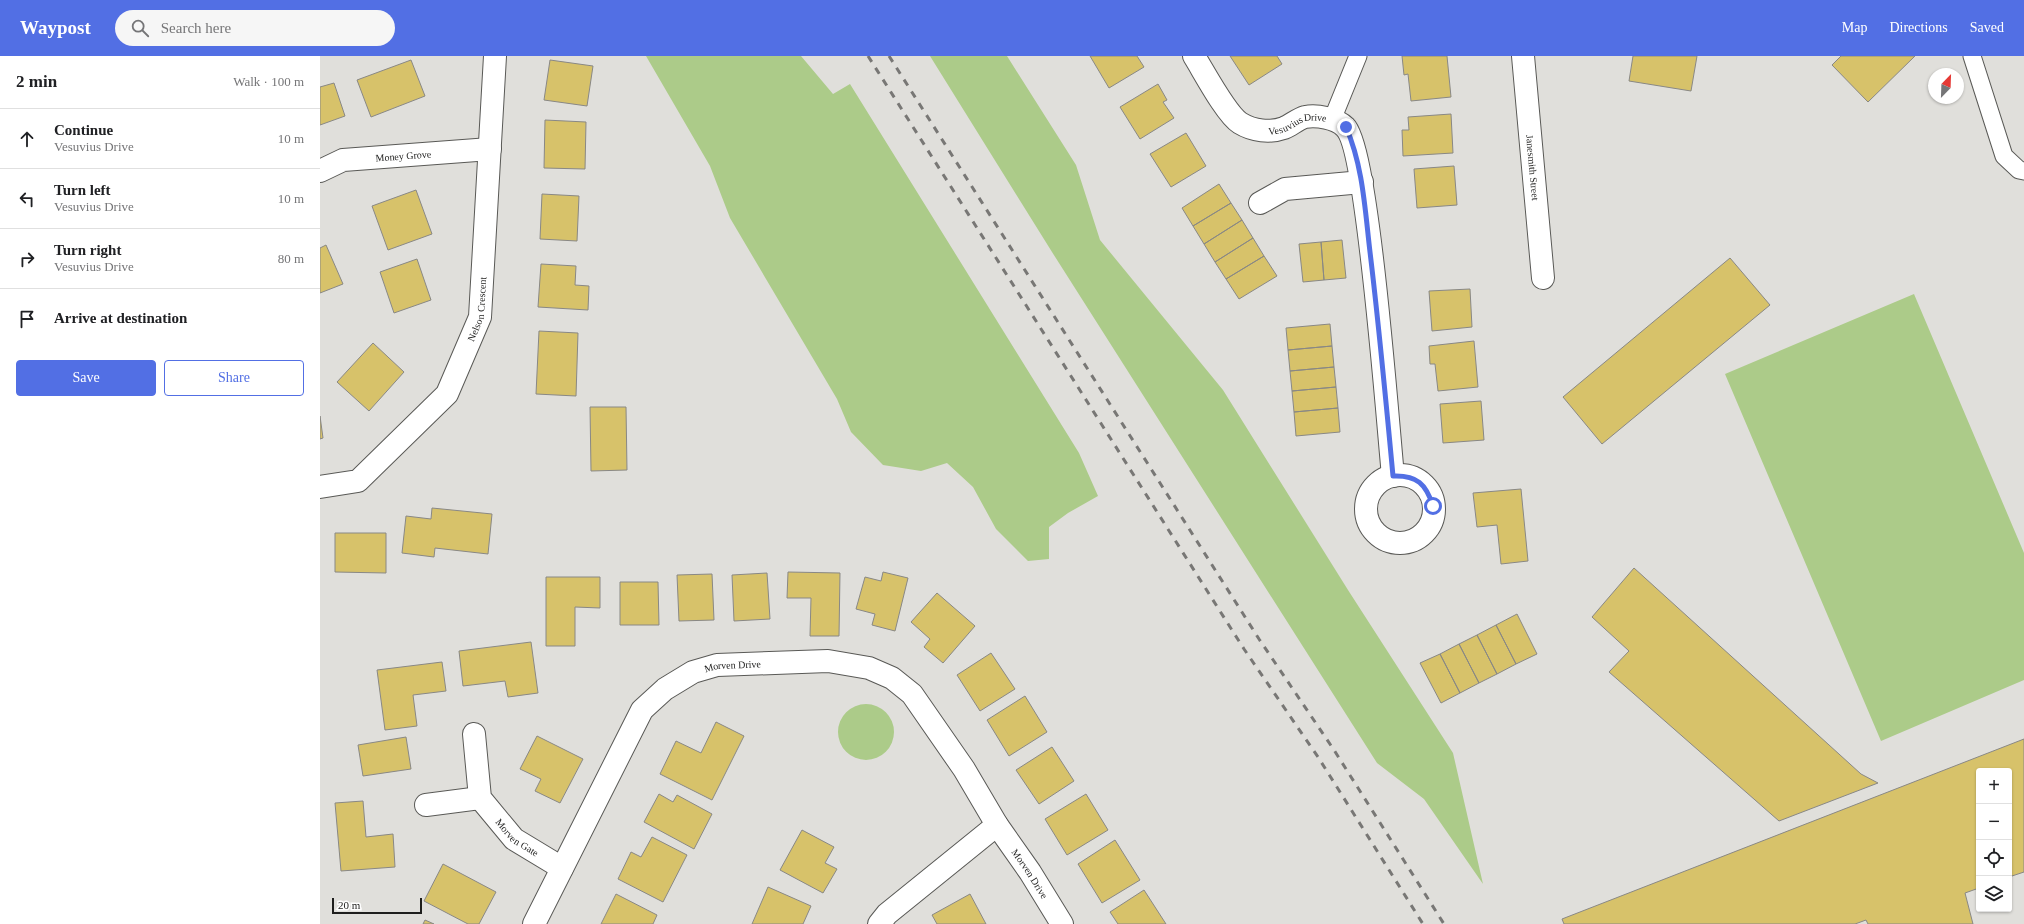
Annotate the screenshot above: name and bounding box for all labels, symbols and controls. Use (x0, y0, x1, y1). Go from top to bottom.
search box (115, 10, 395, 46)
text: Waypost (20, 17, 91, 38)
icon: search (129, 17, 151, 39)
text: Search here (161, 20, 231, 36)
text: Map (1842, 20, 1867, 35)
text: Directions (1889, 20, 1948, 35)
text: Saved (1970, 20, 2004, 35)
north arrow (1928, 68, 1964, 104)
text: 2 min (16, 72, 57, 91)
text: Walk · 100 m (233, 74, 304, 89)
street label: Vesuvius Drive (1268, 111, 1328, 136)
route end (1337, 118, 1355, 136)
text: Continue (54, 122, 113, 138)
icon: ahead (16, 128, 38, 150)
text: 10 m (278, 131, 304, 146)
street label: Janesmith Street (1525, 134, 1542, 201)
text: Vesuvius Drive (54, 139, 134, 154)
street label: Money Grove (375, 148, 432, 163)
text: Turn left (54, 182, 111, 198)
icon: left (16, 188, 38, 210)
text: 10 m (278, 191, 304, 206)
text: Vesuvius Drive (54, 199, 134, 214)
text: Turn right (54, 242, 121, 258)
icon: right (16, 248, 38, 270)
text: 80 m (278, 251, 304, 266)
text: Vesuvius Drive (54, 259, 134, 274)
street label: Nelson Crescent (465, 276, 488, 343)
icon: arrive (16, 308, 38, 330)
text: Arrive at destination (54, 310, 187, 326)
button: Save (16, 360, 156, 396)
button: Share (164, 360, 304, 396)
route start (1424, 497, 1442, 515)
street label: Morven Drive (703, 658, 762, 674)
map controls (1976, 768, 2012, 912)
button: + (1976, 768, 2012, 804)
button: − (1976, 804, 2012, 840)
street label: Morven Gate (494, 816, 541, 858)
button: locate (1976, 840, 2012, 876)
street label: Morven Drive (1010, 847, 1051, 901)
button: layers (1976, 876, 2012, 912)
scale bar (332, 896, 422, 915)
text: 20 m (338, 899, 360, 911)

